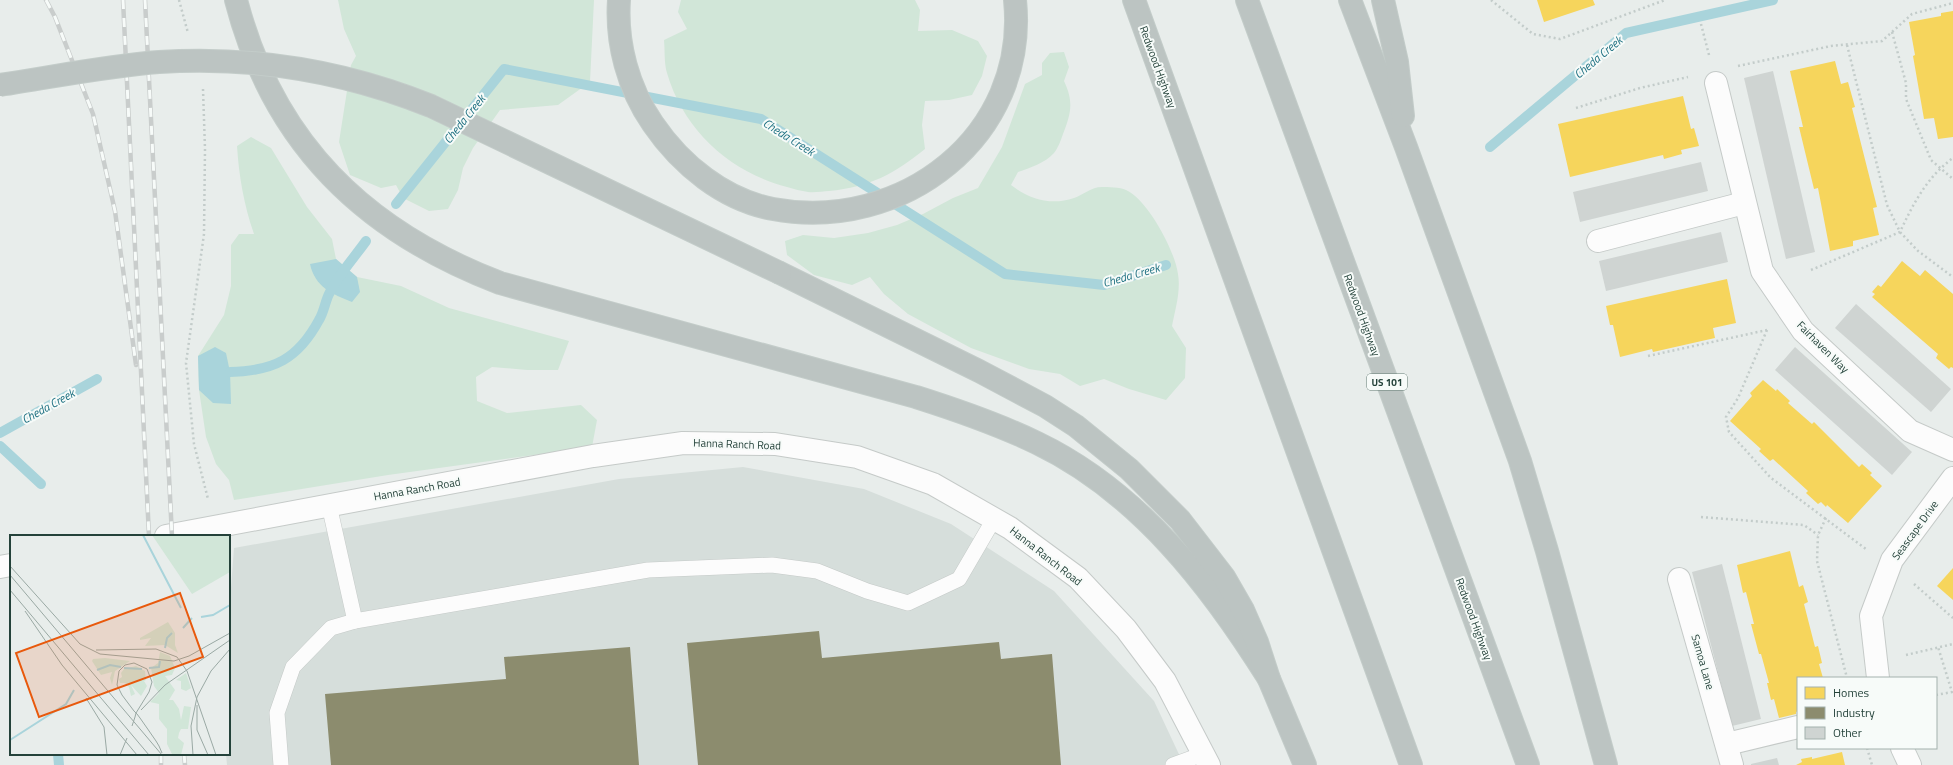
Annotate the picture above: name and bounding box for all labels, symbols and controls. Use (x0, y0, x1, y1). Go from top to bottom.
street label: Redwood Highway (1136, 24, 1181, 111)
water label: Cheda Creek (1570, 30, 1628, 83)
water label: Cheda Creek (438, 89, 491, 148)
water label: Cheda Creek (759, 113, 820, 161)
water label: Cheda Creek (1100, 257, 1163, 292)
street label: Redwood Highway (1340, 272, 1385, 359)
street label: Fairhaven Way (1793, 317, 1853, 377)
road number: US 101 (1367, 374, 1407, 390)
water label: Cheda Creek (18, 383, 80, 428)
street label: Hanna Ranch Road (693, 434, 781, 454)
street label: Hanna Ranch Road (372, 473, 462, 505)
street label: Seascape Drive (1888, 497, 1942, 563)
street label: Hanna Ranch Road (1006, 523, 1086, 589)
inset map (10, 535, 230, 755)
street label: Redwood Highway (1452, 576, 1497, 663)
street label: Samoa Lane (1688, 633, 1719, 692)
legend (1797, 677, 1937, 749)
text: Homes (1833, 683, 1869, 702)
text: Industry (1833, 703, 1875, 722)
text: Other (1833, 723, 1862, 742)

